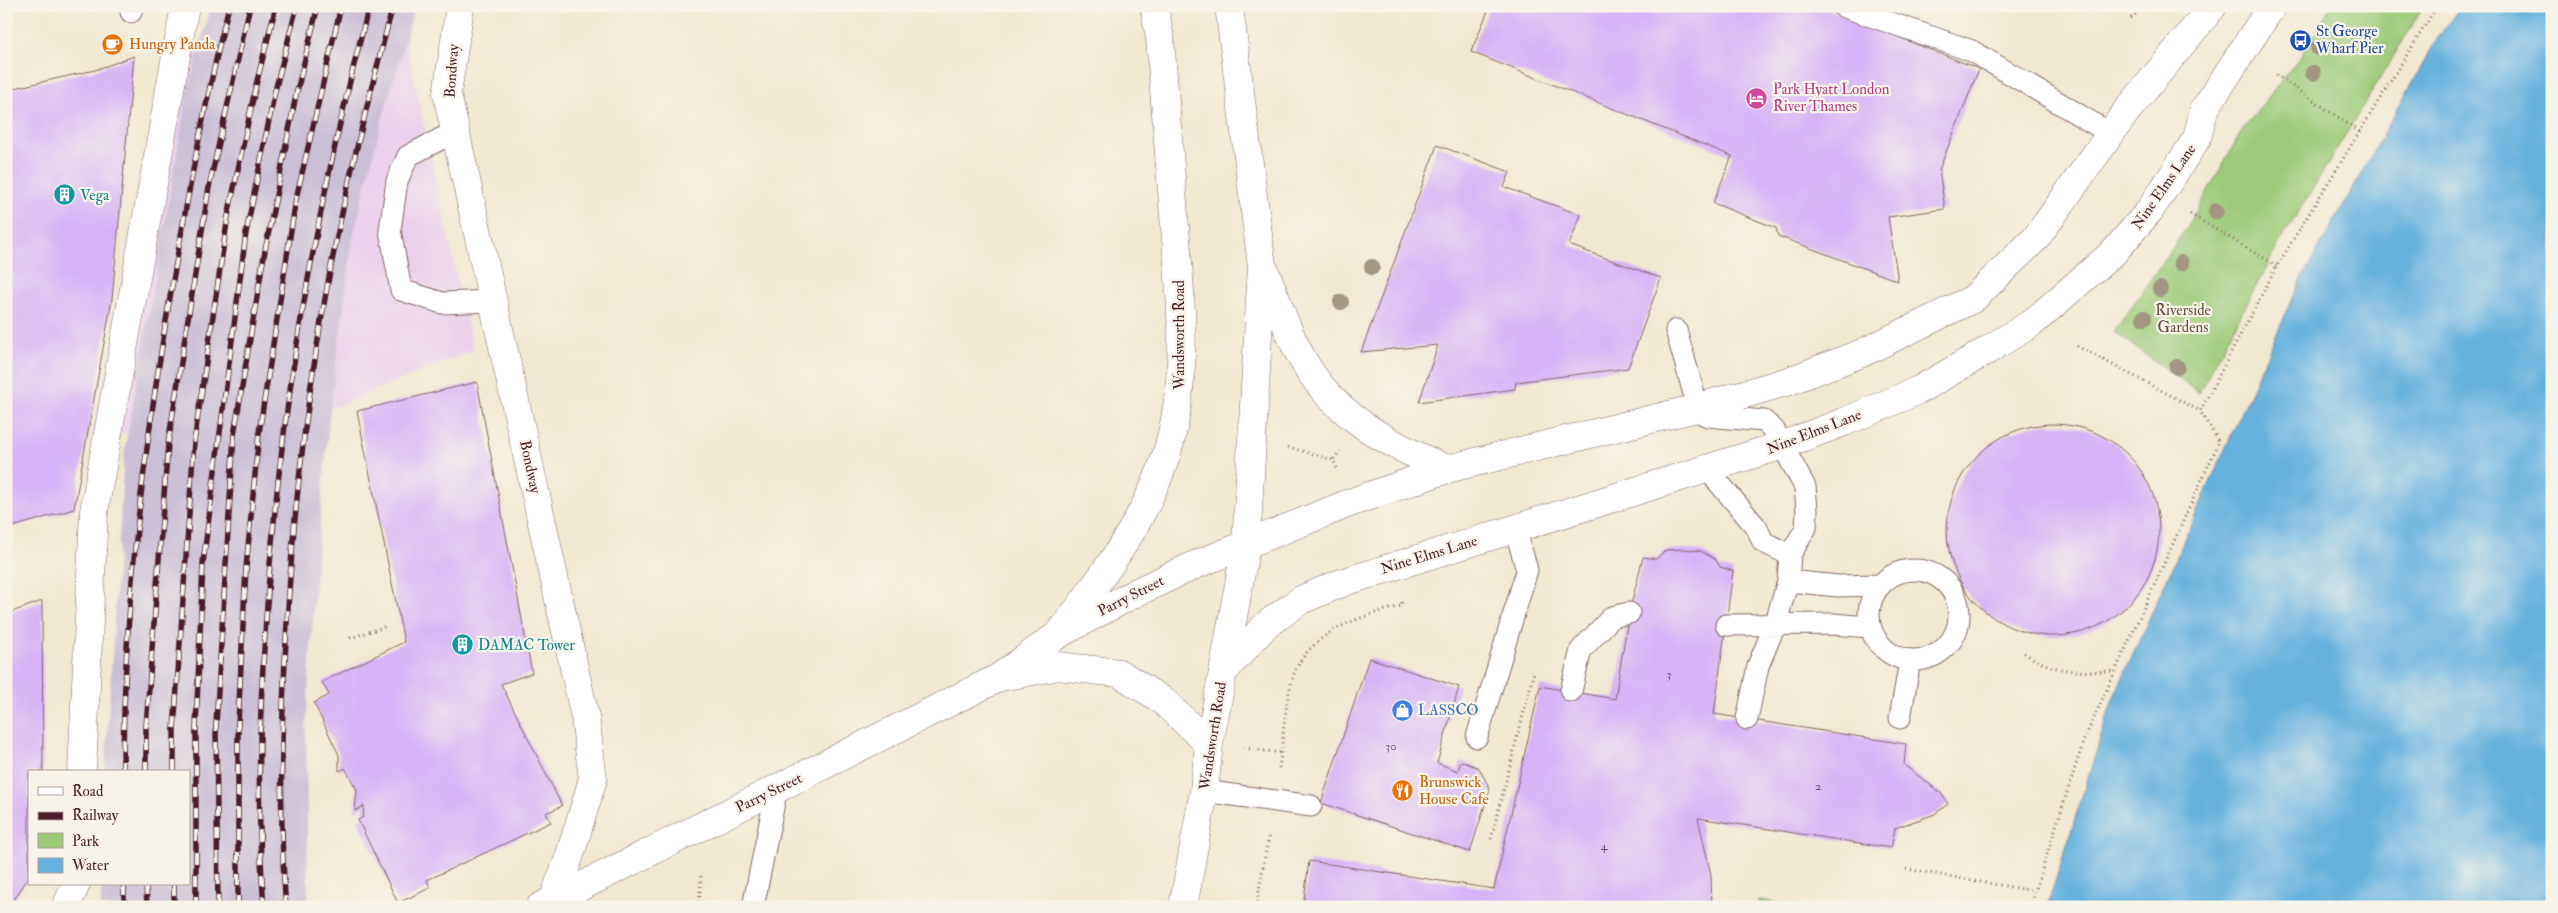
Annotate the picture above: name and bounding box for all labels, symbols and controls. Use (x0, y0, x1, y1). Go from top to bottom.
place label: St George Wharf Pier (2315, 22, 2384, 58)
bus stop icon: St George Wharf Pier (2288, 28, 2312, 52)
cafe icon: Hungry Panda (101, 32, 125, 56)
place label: Hungry Panda (129, 35, 216, 54)
street label: Bondway (441, 43, 463, 99)
place label: Park Hyatt London River Thames (1773, 80, 1890, 116)
hotel icon: Park Hyatt London River Thames (1745, 86, 1769, 110)
street label: Nine Elms Lane (2128, 141, 2200, 233)
building icon: Vega (52, 183, 76, 207)
place label: Vega (80, 186, 110, 205)
street label: Wandsworth Road (1170, 280, 1189, 391)
park label: Riverside Gardens (2155, 301, 2211, 337)
street label: Nine Elms Lane (1764, 405, 1864, 459)
street label: Bondway (515, 439, 545, 496)
street label: Nine Elms Lane (1378, 531, 1480, 579)
street label: Parry Street (1095, 571, 1167, 621)
building icon: DAMAC Tower (450, 633, 474, 657)
place label: DAMAC Tower (478, 636, 575, 655)
house number: 3 (1667, 667, 1671, 682)
street label: Wandsworth Road (1195, 680, 1231, 793)
shop icon: LASSCO (1390, 698, 1414, 722)
place label: LASSCO (1418, 701, 1479, 720)
house number: 30 (1386, 739, 1396, 754)
street label: Parry Street (733, 769, 805, 817)
legend (28, 770, 190, 886)
place label: Brunswick House Cafe (1419, 773, 1489, 809)
restaurant icon: Brunswick House Cafe (1391, 779, 1415, 803)
house number: 2 (1815, 779, 1821, 794)
text: Road (72, 782, 104, 801)
text: Railway (72, 806, 119, 825)
text: Park (72, 832, 99, 851)
house number: 4 (1601, 839, 1608, 854)
text: Water (71, 856, 109, 875)

